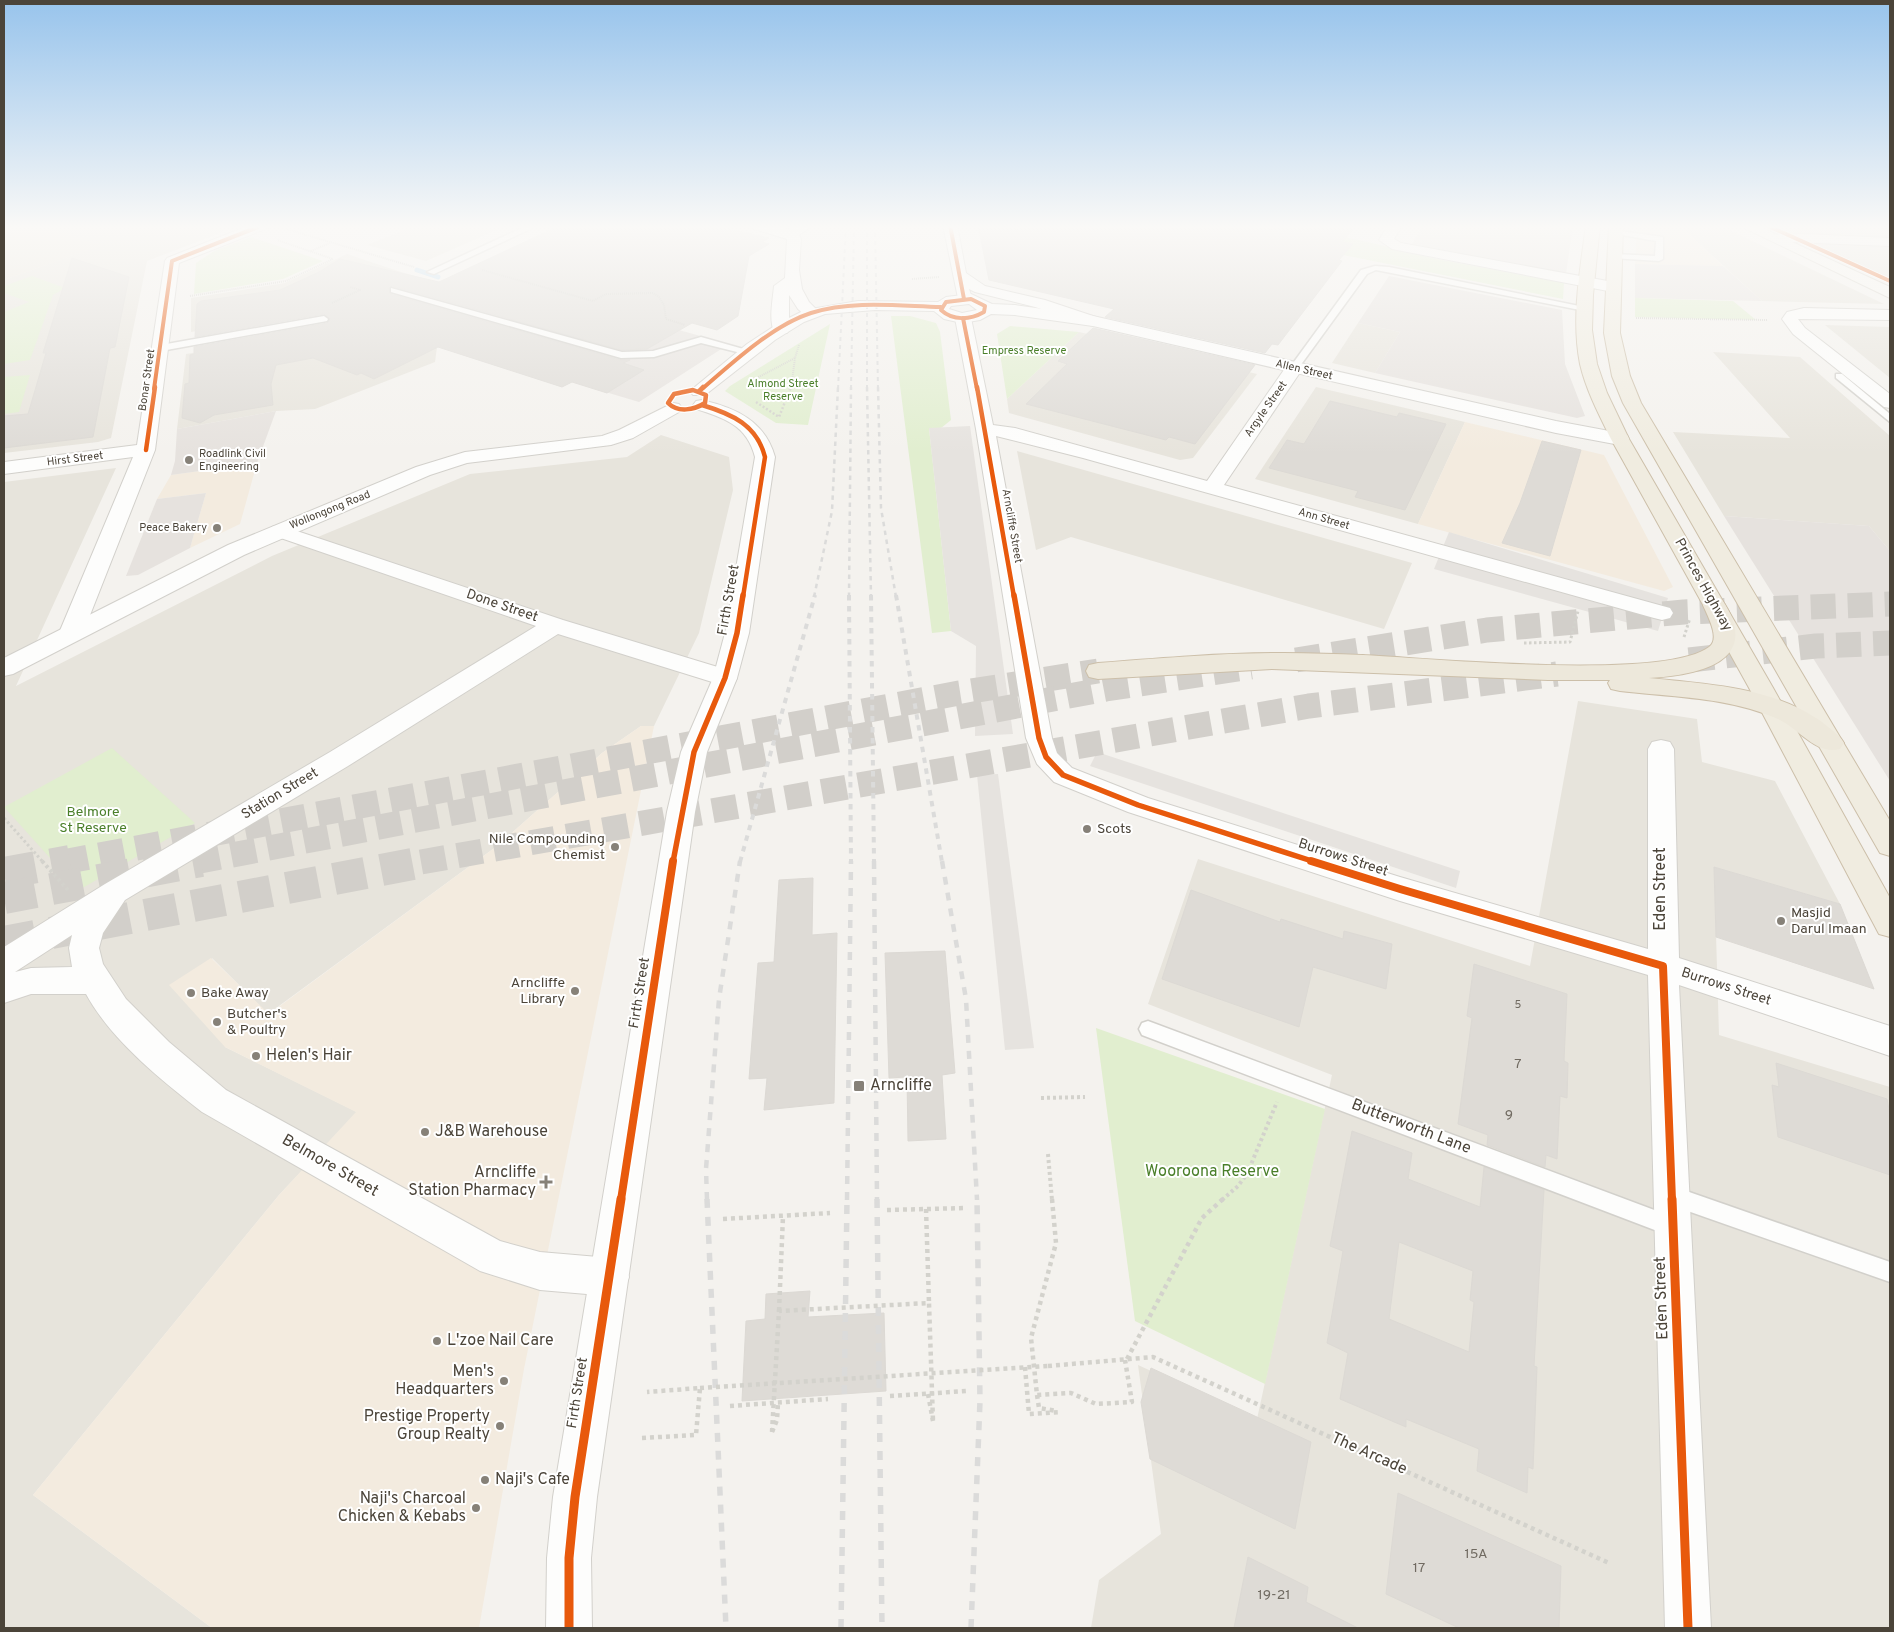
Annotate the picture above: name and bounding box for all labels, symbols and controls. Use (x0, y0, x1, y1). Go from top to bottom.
park label: Empress Reserve (982, 344, 1066, 358)
street label: Bonar Street (136, 348, 158, 412)
street label: Allen Street (1274, 357, 1334, 383)
park label: Almond Street Reserve (747, 377, 819, 404)
street label: Argyle Street (1242, 378, 1290, 440)
place label: Roadlink Civil Engineering (199, 447, 266, 474)
street label: Hirst Street (46, 449, 104, 469)
marker: Roadlink Civil Engineering (183, 454, 195, 466)
street label: Wollongong Road (287, 487, 373, 533)
street label: Arncliffe Street (999, 488, 1025, 564)
street label: Ann Street (1297, 505, 1351, 533)
place label: Peace Bakery (139, 521, 207, 535)
marker: Peace Bakery (211, 522, 223, 534)
street label: Princes Highway (1670, 535, 1736, 635)
street label: Firth Street (714, 563, 744, 637)
street label: Done Street (464, 586, 540, 626)
street label: Station Street (239, 764, 321, 824)
park label: Belmore St Reserve (59, 804, 127, 837)
place label: Scots (1097, 821, 1132, 838)
marker: Scots (1081, 823, 1093, 835)
place label: Nile Compounding Chemist (489, 831, 605, 864)
street label: Burrows Street (1296, 835, 1390, 881)
marker: Nile Compounding Chemist (609, 841, 621, 853)
street label: Eden Street (1651, 847, 1671, 931)
place label: Masjid Darul Imaan (1791, 905, 1867, 938)
marker: Masjid Darul Imaan (1775, 915, 1787, 927)
street label: Firth Street (626, 956, 654, 1030)
street label: Burrows Street (1679, 964, 1773, 1010)
place label: Arncliffe Library (511, 975, 565, 1008)
place label: Bake Away (201, 985, 269, 1002)
marker: Arncliffe Library (569, 985, 581, 997)
marker: Bake Away (185, 987, 197, 999)
house number: 5 (1515, 998, 1522, 1012)
place label: Butcher's & Poultry (227, 1006, 287, 1039)
marker: Butcher's & Poultry (211, 1016, 223, 1028)
place label: Helen's Hair (266, 1046, 352, 1066)
marker: Helen's Hair (250, 1050, 262, 1062)
house number: 7 (1514, 1056, 1522, 1073)
place label: Arncliffe (870, 1076, 932, 1096)
marker: Arncliffe (852, 1079, 866, 1093)
street label: Butterworth Lane (1348, 1095, 1474, 1159)
house number: 9 (1505, 1107, 1513, 1124)
place label: J&B Warehouse (435, 1122, 548, 1142)
marker: J&B Warehouse (419, 1126, 431, 1138)
street label: Belmore Street (278, 1130, 382, 1202)
park label: Wooroona Reserve (1145, 1162, 1279, 1182)
place label: Arncliffe Station Pharmacy (408, 1163, 536, 1201)
marker: Arncliffe Station Pharmacy (540, 1176, 552, 1188)
street label: Eden Street (1651, 1256, 1673, 1340)
place label: L'zoe Nail Care (447, 1331, 554, 1351)
marker: L'zoe Nail Care (431, 1335, 443, 1347)
street label: Firth Street (564, 1356, 592, 1430)
place label: Men's Headquarters (395, 1362, 494, 1400)
marker: Men's Headquarters (498, 1375, 510, 1387)
place label: Prestige Property Group Realty (364, 1407, 490, 1445)
marker: Prestige Property Group Realty (494, 1420, 506, 1432)
street label: The Arcade (1328, 1428, 1410, 1480)
place label: Naji's Cafe (495, 1470, 570, 1490)
marker: Naji's Cafe (479, 1474, 491, 1486)
place label: Naji's Charcoal Chicken & Kebabs (338, 1489, 466, 1527)
marker: Naji's Charcoal Chicken & Kebabs (470, 1502, 482, 1514)
house number: 15A (1464, 1546, 1488, 1563)
house number: 17 (1413, 1560, 1425, 1577)
house number: 19-21 (1258, 1587, 1290, 1604)

